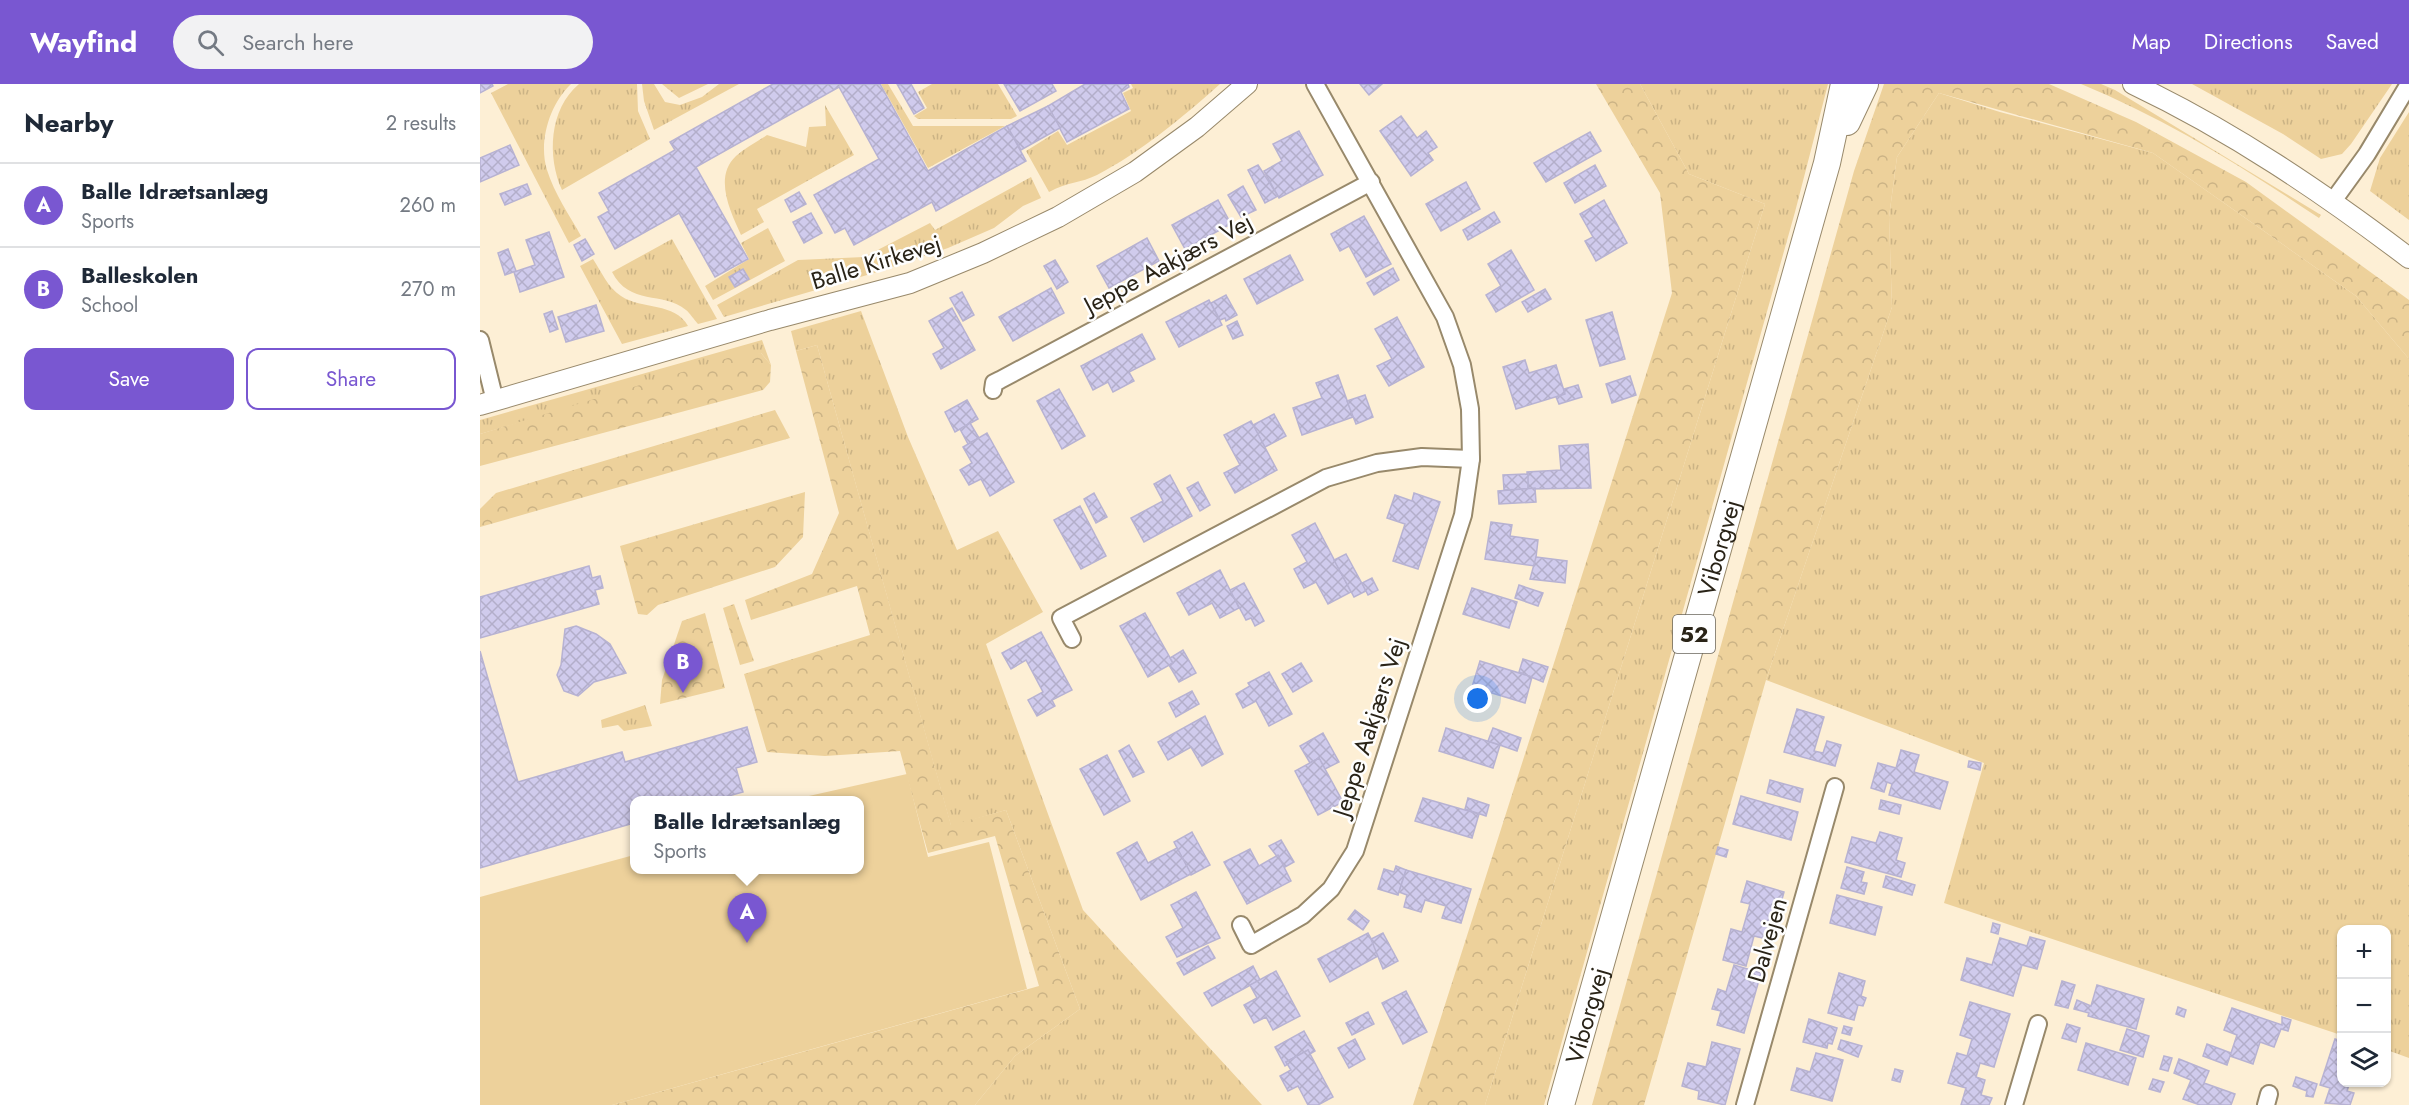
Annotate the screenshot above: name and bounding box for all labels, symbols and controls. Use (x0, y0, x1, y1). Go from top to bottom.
search box (173, 15, 593, 69)
text: Wayfind (30, 22, 137, 63)
icon: search (194, 26, 227, 59)
text: Search here (242, 26, 354, 58)
text: Map (2132, 27, 2171, 57)
text: Directions (2204, 27, 2293, 57)
text: Saved (2326, 27, 2379, 57)
text: Nearby (24, 104, 113, 142)
text: 2 results (386, 109, 456, 138)
text: Balle Idrætsanlæg (81, 175, 269, 207)
text: A (36, 191, 51, 220)
text: 260 m (400, 191, 456, 220)
street label: Jeppe Aakjærs Vej (1075, 204, 1258, 324)
text: Sports (81, 207, 134, 236)
street label: Balle Kirkevej (807, 226, 945, 298)
text: Balleskolen (81, 259, 199, 291)
text: B (37, 275, 50, 304)
text: 270 m (401, 275, 456, 304)
text: School (81, 291, 138, 320)
button: Save (24, 348, 234, 410)
button: Share (246, 348, 456, 410)
street label: Viborgvej (1688, 495, 1749, 600)
road number: 52 (1673, 615, 1715, 653)
street label: Jeppe Aakjærs Vej (1323, 633, 1414, 824)
pin: B (664, 644, 702, 693)
your location (1463, 684, 1492, 713)
popup (630, 796, 864, 874)
text: Balle Idrætsanlæg (653, 805, 841, 837)
text: Sports (653, 837, 706, 866)
street label: Dalvejen (1738, 893, 1796, 987)
pin: A (728, 894, 766, 943)
map controls (2337, 925, 2391, 1087)
button: + (2337, 925, 2391, 979)
street label: Viborgvej (1556, 963, 1617, 1068)
button: − (2337, 979, 2391, 1033)
button: layers (2337, 1033, 2391, 1087)

